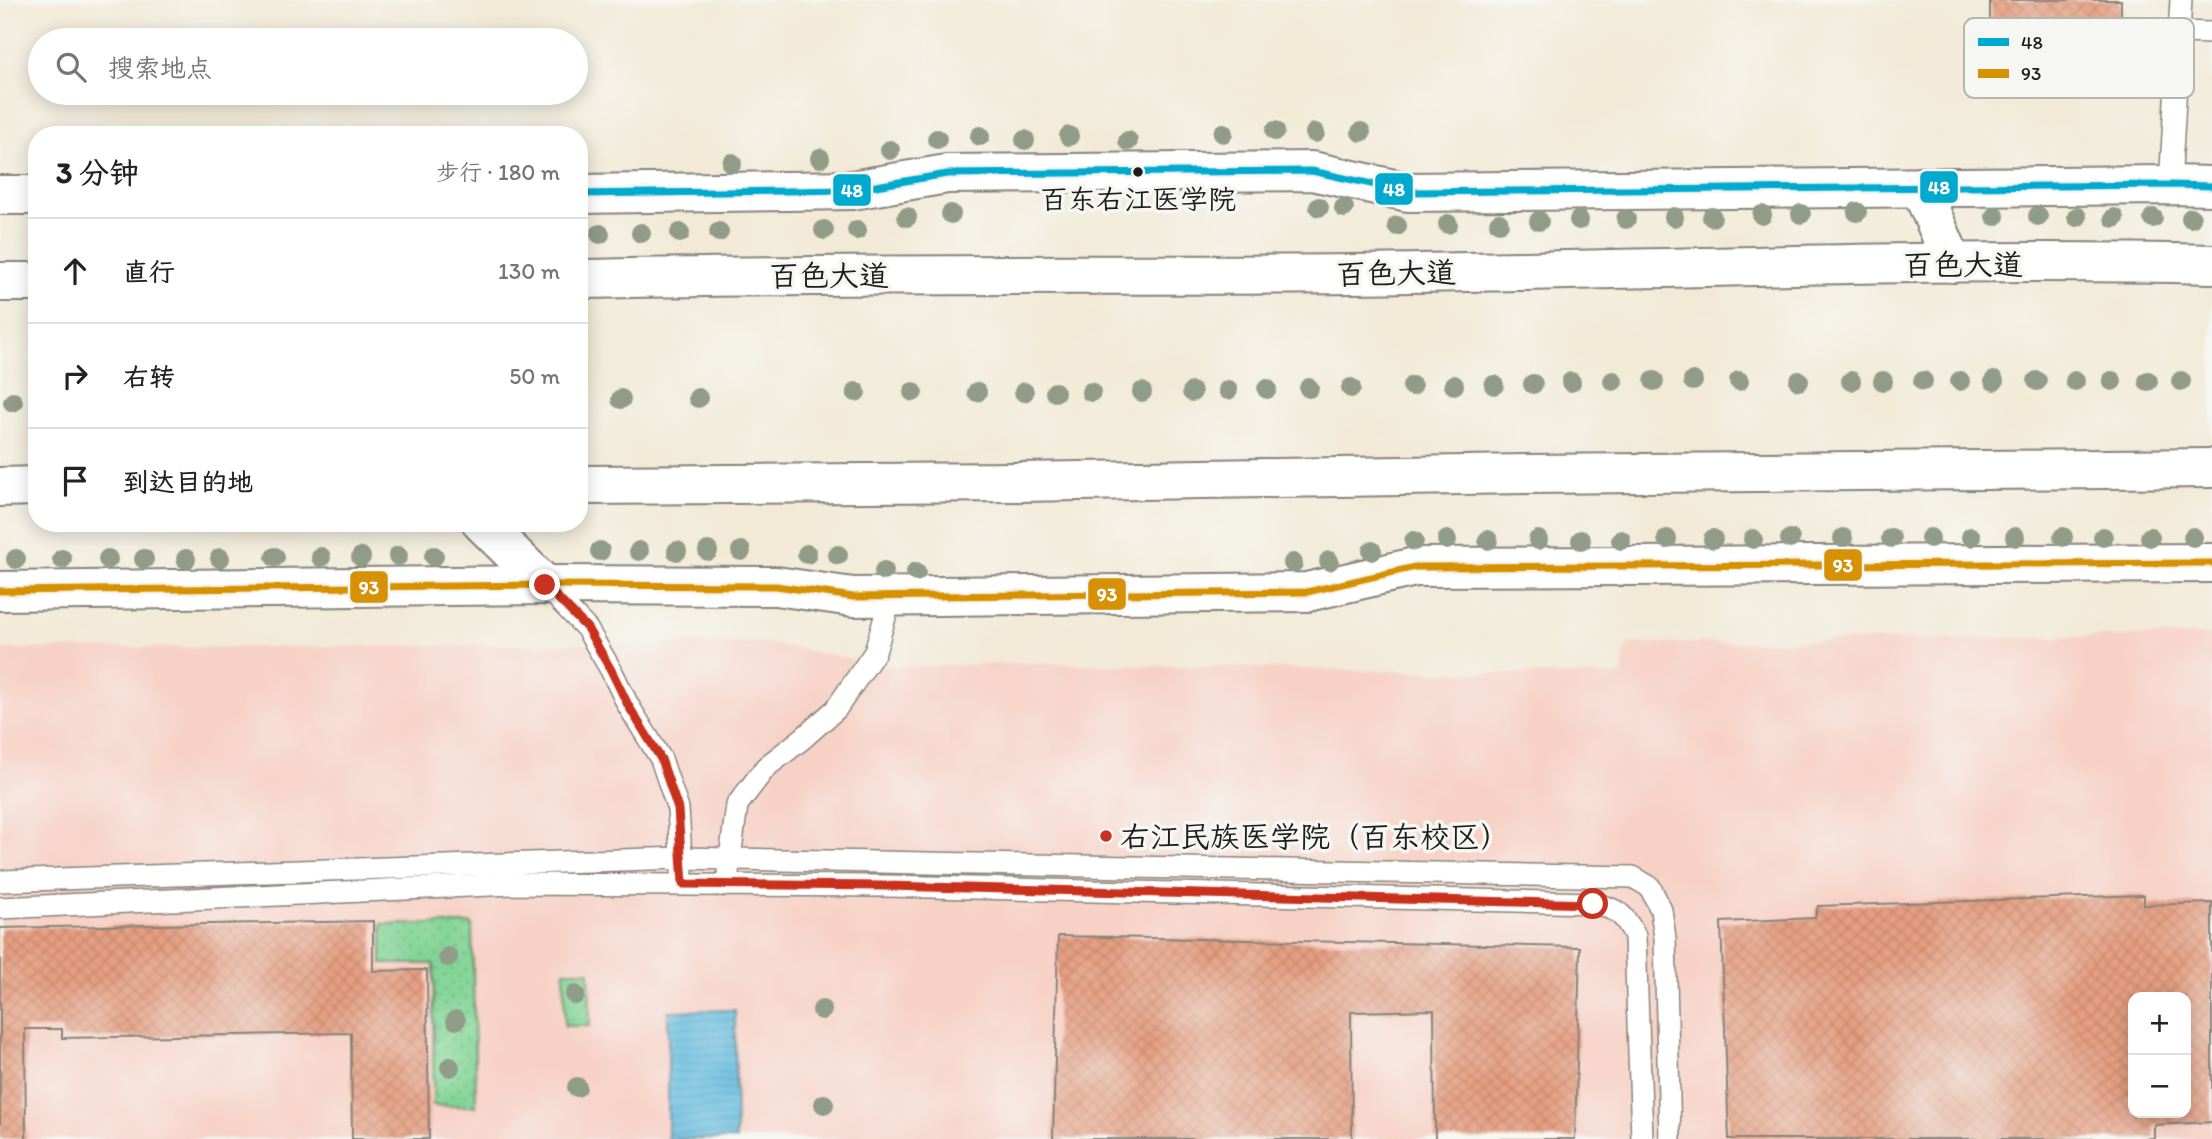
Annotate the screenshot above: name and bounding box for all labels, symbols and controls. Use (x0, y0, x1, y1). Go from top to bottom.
legend (1964, 18, 2194, 98)
search box (28, 28, 588, 105)
text: 48 (2021, 31, 2043, 54)
icon: search (52, 48, 90, 86)
text: 搜索地点 (108, 52, 212, 84)
text: 93 (2021, 62, 2041, 85)
text: 3 分钟 (56, 154, 139, 191)
text: 步行 · 180 m (436, 158, 560, 186)
marker: 百东右江医学院 (1131, 165, 1145, 179)
line badge: 48 (1919, 170, 1959, 204)
line badge: 48 (1374, 172, 1414, 206)
line badge: 48 (832, 173, 872, 207)
text: 48 (1928, 176, 1950, 199)
text: 48 (1383, 178, 1405, 201)
text: 48 (841, 179, 863, 202)
place label: 百东右江医学院 (1040, 182, 1236, 216)
street label: 百色大道 (1903, 246, 2023, 283)
icon: ahead (56, 252, 94, 290)
street label: 百色大道 (1336, 253, 1456, 293)
text: 直行 (123, 256, 175, 288)
text: 130 m (498, 257, 560, 285)
street label: 百色大道 (769, 257, 889, 294)
icon: right (56, 357, 94, 395)
text: 右转 (123, 361, 175, 393)
text: 50 m (509, 362, 560, 390)
icon: arrive (56, 462, 94, 500)
text: 到达目的地 (123, 466, 253, 498)
line badge: 93 (1823, 548, 1863, 582)
text: 93 (1833, 554, 1853, 577)
route end (529, 569, 560, 600)
line badge: 93 (349, 570, 389, 604)
text: 93 (359, 576, 379, 599)
line badge: 93 (1087, 577, 1127, 611)
text: 93 (1097, 583, 1117, 606)
place label: 右江民族医学院（百东校区） (1120, 818, 1510, 855)
marker: 右江民族医学院（百东校区） (1098, 828, 1114, 844)
route start (1577, 888, 1608, 919)
map controls (2128, 992, 2191, 1118)
button: + (2128, 992, 2191, 1055)
button: − (2128, 1055, 2191, 1118)

